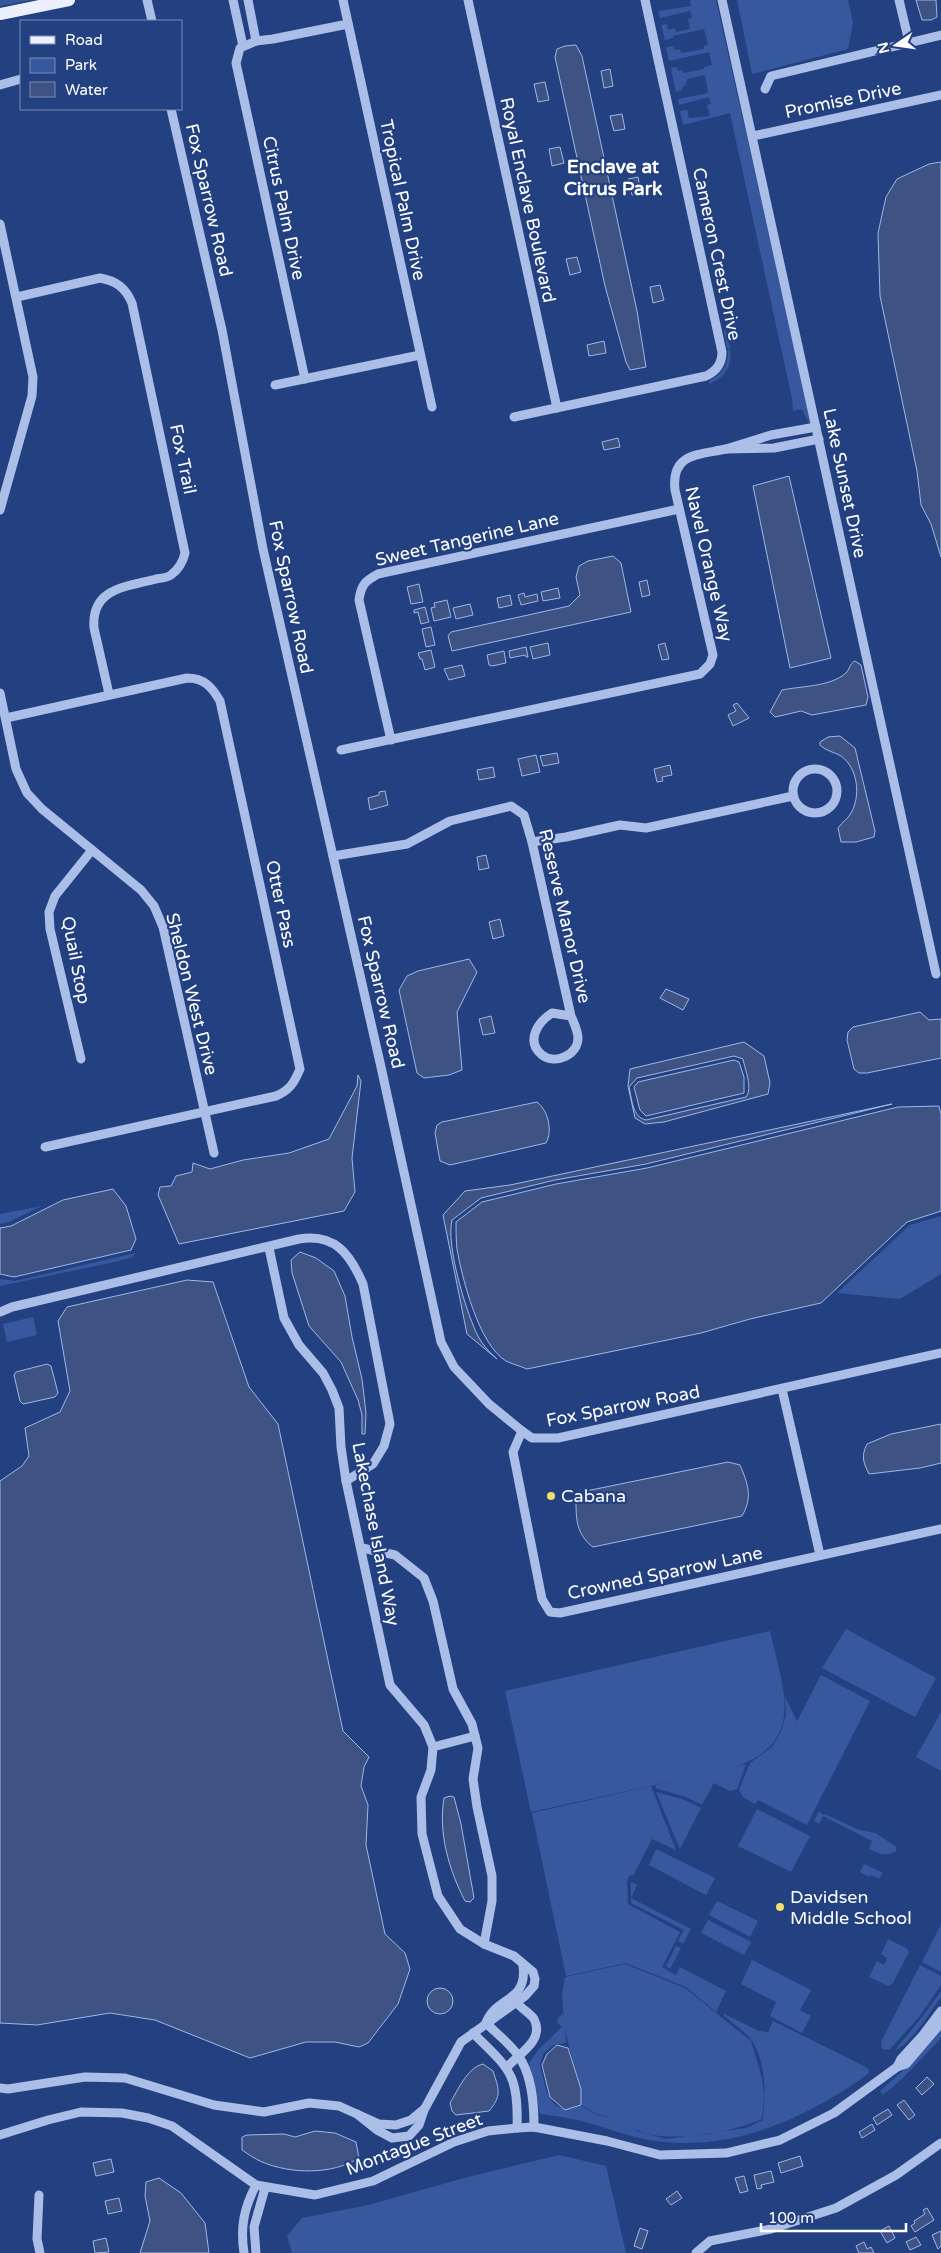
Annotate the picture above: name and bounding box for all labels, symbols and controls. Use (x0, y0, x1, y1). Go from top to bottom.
legend (20, 20, 182, 110)
north arrow (871, 20, 921, 70)
text: Road (65, 31, 103, 49)
text: N (874, 40, 893, 55)
text: Park (65, 56, 97, 74)
street label: Promise Drive (783, 77, 903, 123)
text: Water (65, 81, 108, 99)
street label: Royal Enclave Boulevard (495, 95, 561, 305)
street label: Tropical Palm Drive (375, 118, 431, 282)
street label: Fox Sparrow Road (181, 121, 237, 279)
street label: Citrus Palm Drive (258, 134, 310, 282)
district label: Enclave at Citrus Park (564, 156, 663, 200)
street label: Cameron Crest Drive (688, 166, 746, 342)
street label: Lake Sunset Drive (818, 406, 872, 560)
street label: Fox Trail (165, 422, 201, 496)
street label: Navel Orange Way (680, 484, 738, 644)
street label: Sweet Tangerine Lane (373, 507, 561, 571)
street label: Fox Sparrow Road (264, 518, 318, 676)
street label: Reserve Manor Drive (534, 827, 596, 1005)
street label: Otter Pass (261, 858, 301, 950)
street label: Sheldon West Drive (161, 911, 223, 1077)
street label: Fox Sparrow Road (353, 913, 409, 1071)
street label: Quail Stop (57, 914, 95, 1006)
street label: Fox Sparrow Road (544, 1380, 702, 1432)
street label: Lakechase Island Way (347, 1440, 405, 1628)
place label: Cabana (561, 1485, 626, 1507)
marker: Cabana (545, 1490, 557, 1502)
street label: Crowned Sparrow Lane (566, 1542, 764, 1604)
place label: Davidsen Middle School (790, 1886, 912, 1929)
marker: Davidsen Middle School (774, 1901, 786, 1913)
street label: Montague Street (343, 2108, 485, 2180)
scale bar (761, 2200, 906, 2232)
text: 100 m (768, 2209, 814, 2227)

